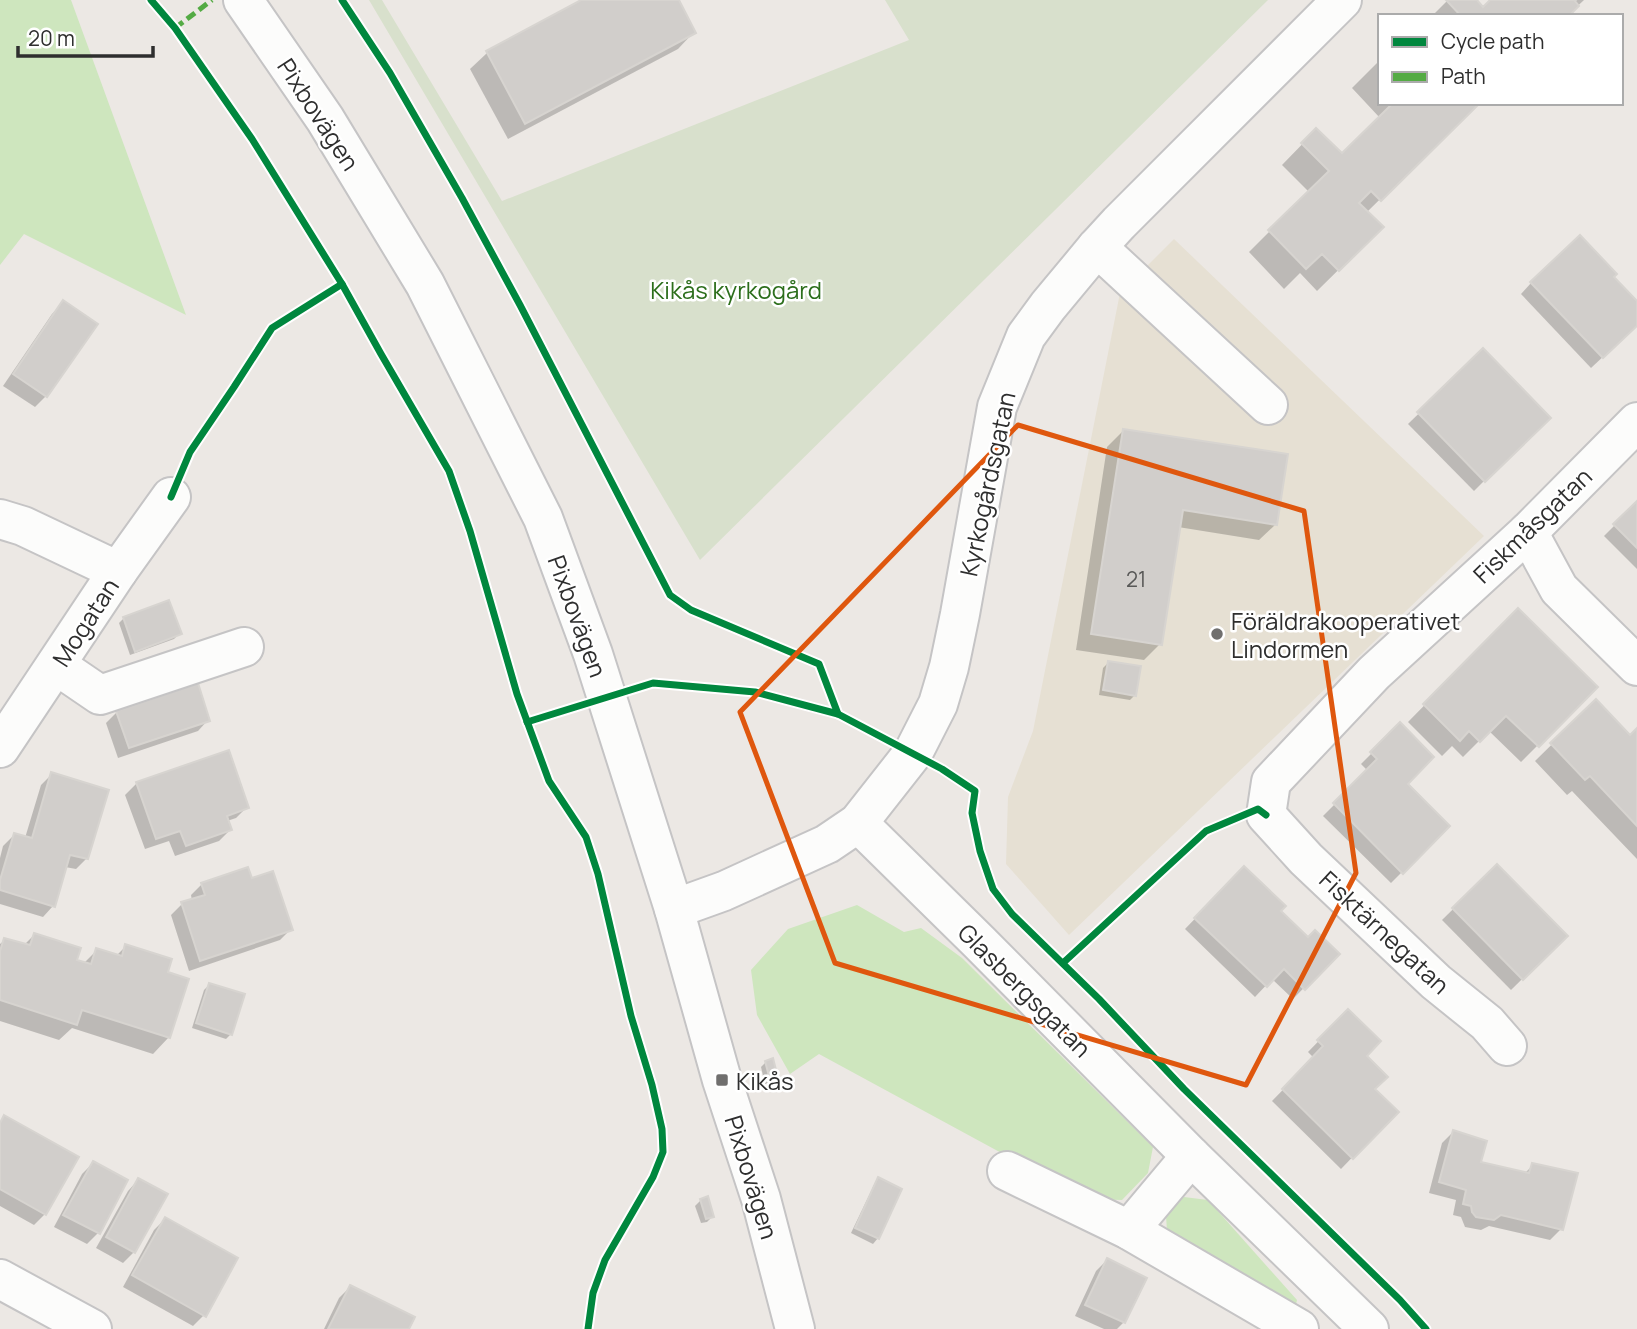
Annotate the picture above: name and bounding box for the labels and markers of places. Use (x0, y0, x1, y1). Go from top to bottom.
place label: Föräldrakooperativet Lindormen (1231, 604, 1460, 665)
marker: Föräldrakooperativet Lindormen (1209, 626, 1225, 642)
place label: Kikås (736, 1064, 794, 1097)
marker: Kikås (714, 1072, 730, 1088)

